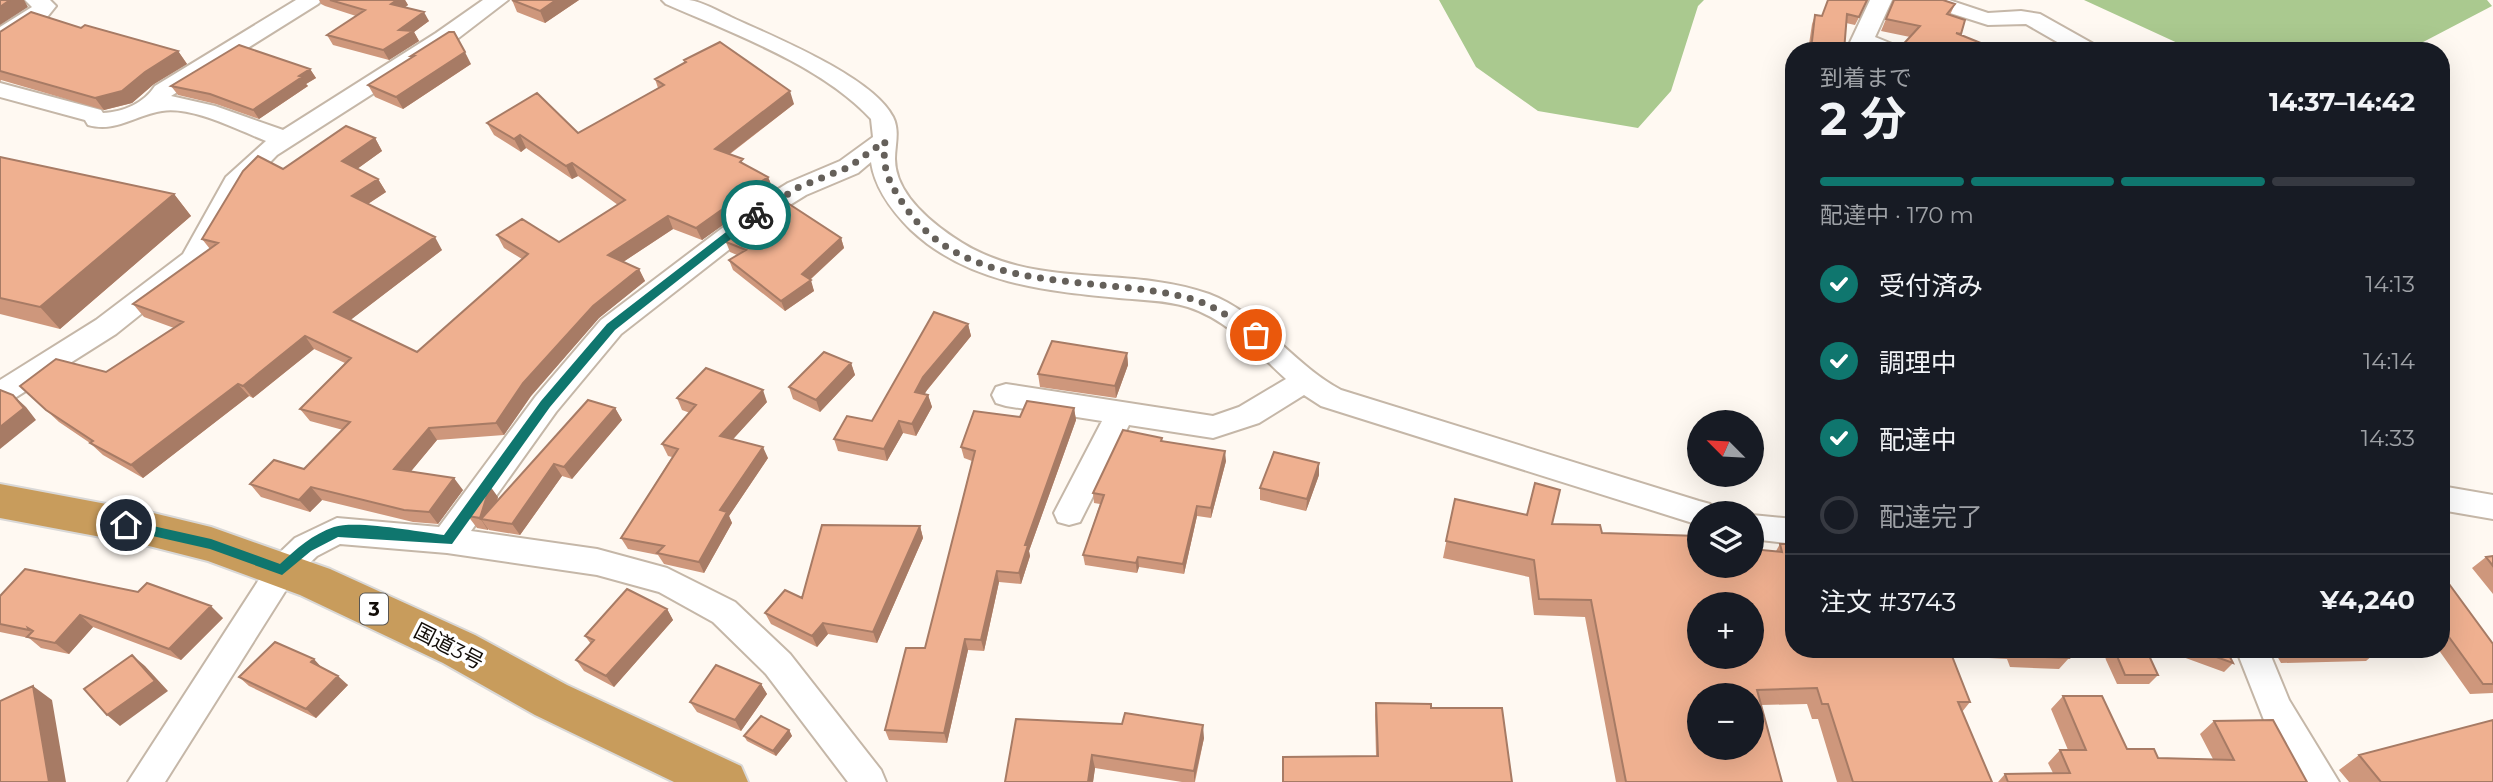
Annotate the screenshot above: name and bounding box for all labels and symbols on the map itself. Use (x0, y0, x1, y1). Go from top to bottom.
courier (721, 180, 791, 250)
pin (1226, 305, 1286, 365)
north arrow (1687, 410, 1764, 486)
pin (96, 495, 156, 555)
road number: 3 (360, 594, 388, 624)
street label: 国道3号 (410, 618, 488, 674)

